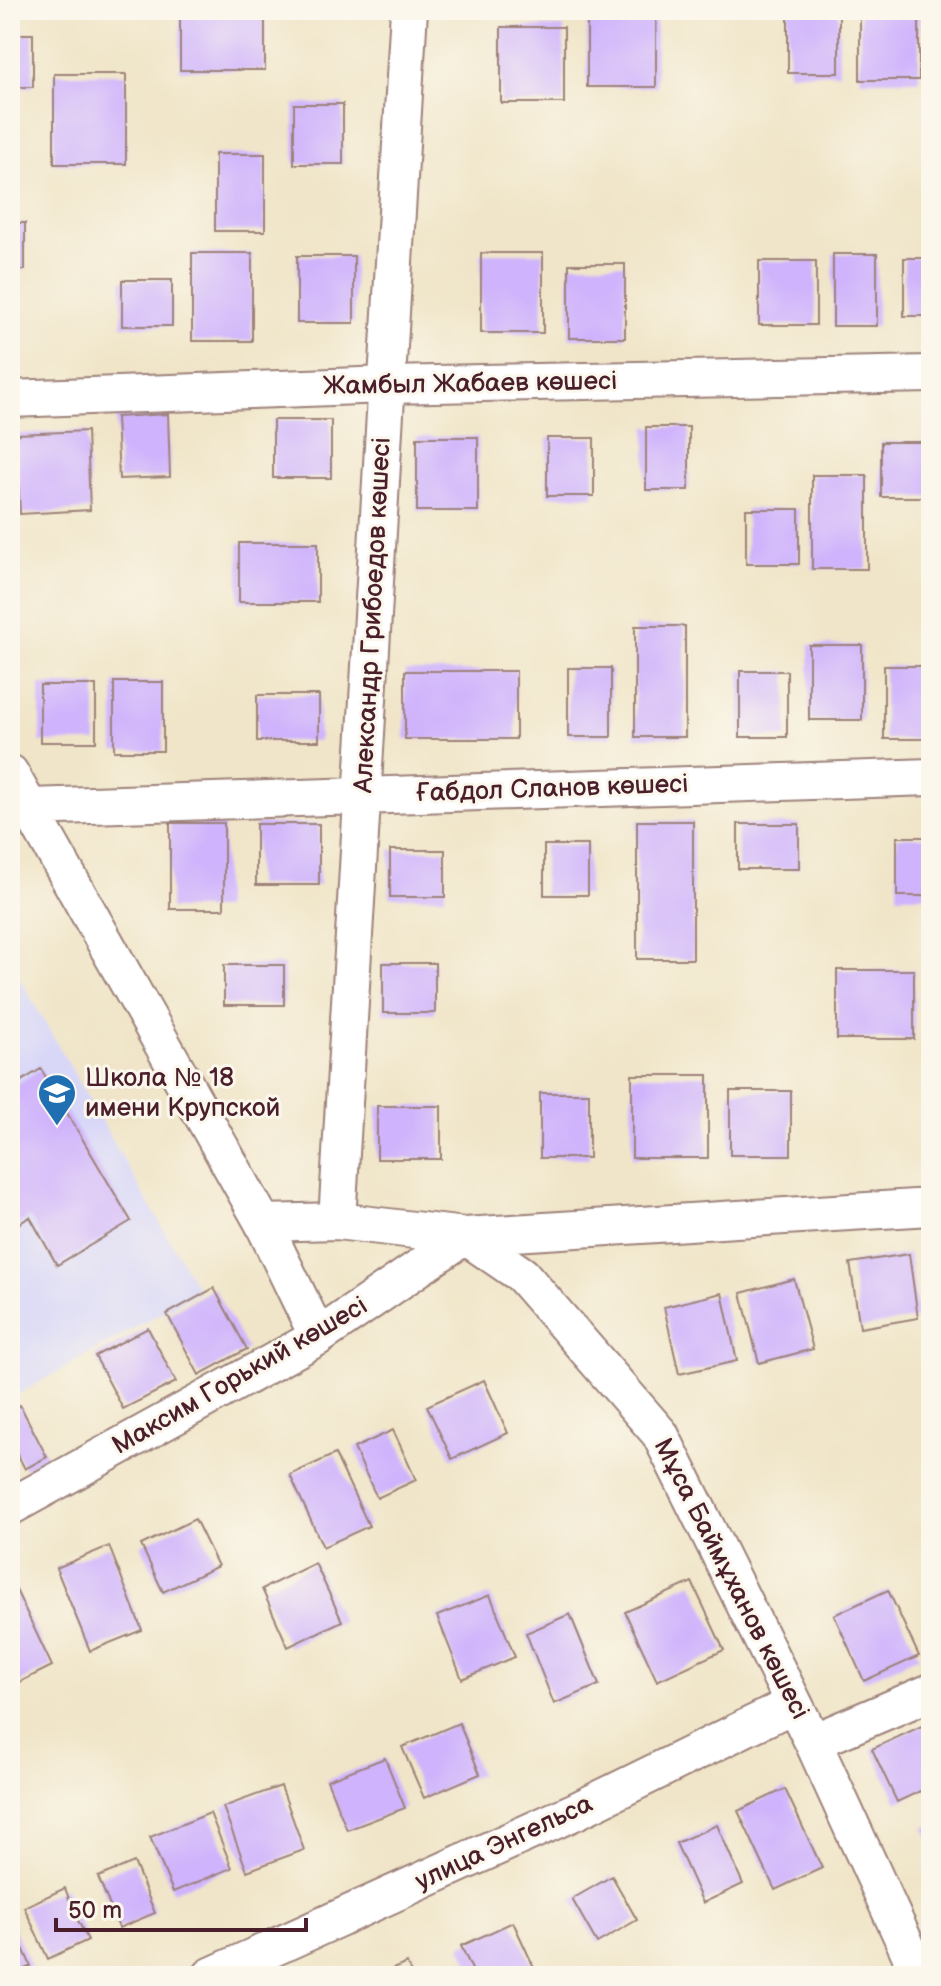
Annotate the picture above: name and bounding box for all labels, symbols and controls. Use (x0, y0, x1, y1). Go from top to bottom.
street label: Жамбыл Жабаев көшесі (323, 366, 617, 402)
street label: Александр Грибоедов көшесі (348, 436, 398, 795)
street label: Ғабдол Сланов көшесі (415, 769, 689, 809)
place label: Школа № 18 имени Крупской (85, 1063, 280, 1124)
school or university icon: Школа № 18 имени Крупской (36, 1072, 78, 1127)
street label: Максим Горький көшесі (107, 1290, 373, 1462)
street label: Мұса Баймұханов көшесі (647, 1433, 815, 1725)
street label: улица Энгельса (411, 1788, 597, 1898)
scale bar (56, 1882, 306, 1932)
text: 50 m (68, 1896, 122, 1925)

